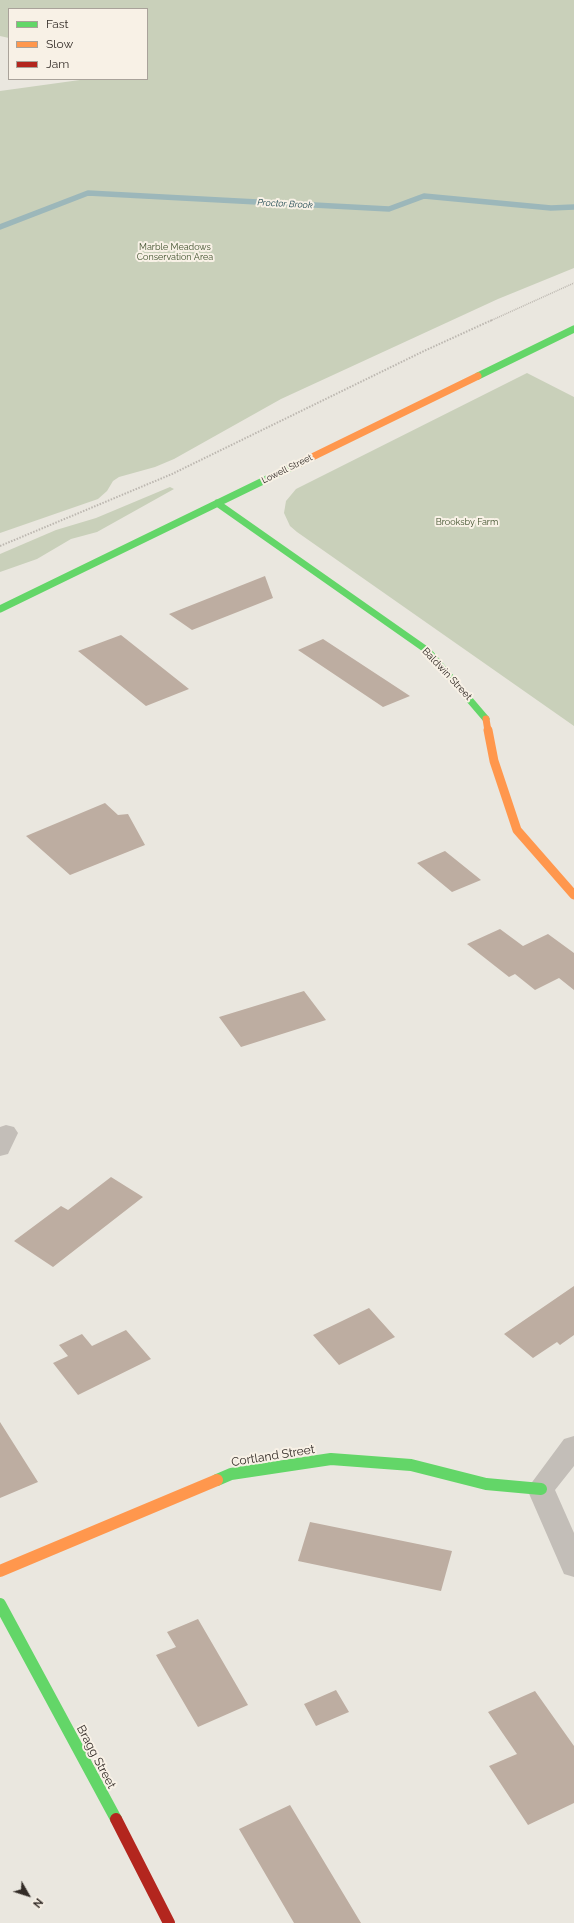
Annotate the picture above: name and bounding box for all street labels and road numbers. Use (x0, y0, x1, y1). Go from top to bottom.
street label: Lowell Street (260, 452, 314, 486)
street label: Baldwin Street (420, 645, 474, 703)
street label: Cortland Street (230, 1442, 316, 1470)
street label: Bragg Street (73, 1723, 119, 1791)

